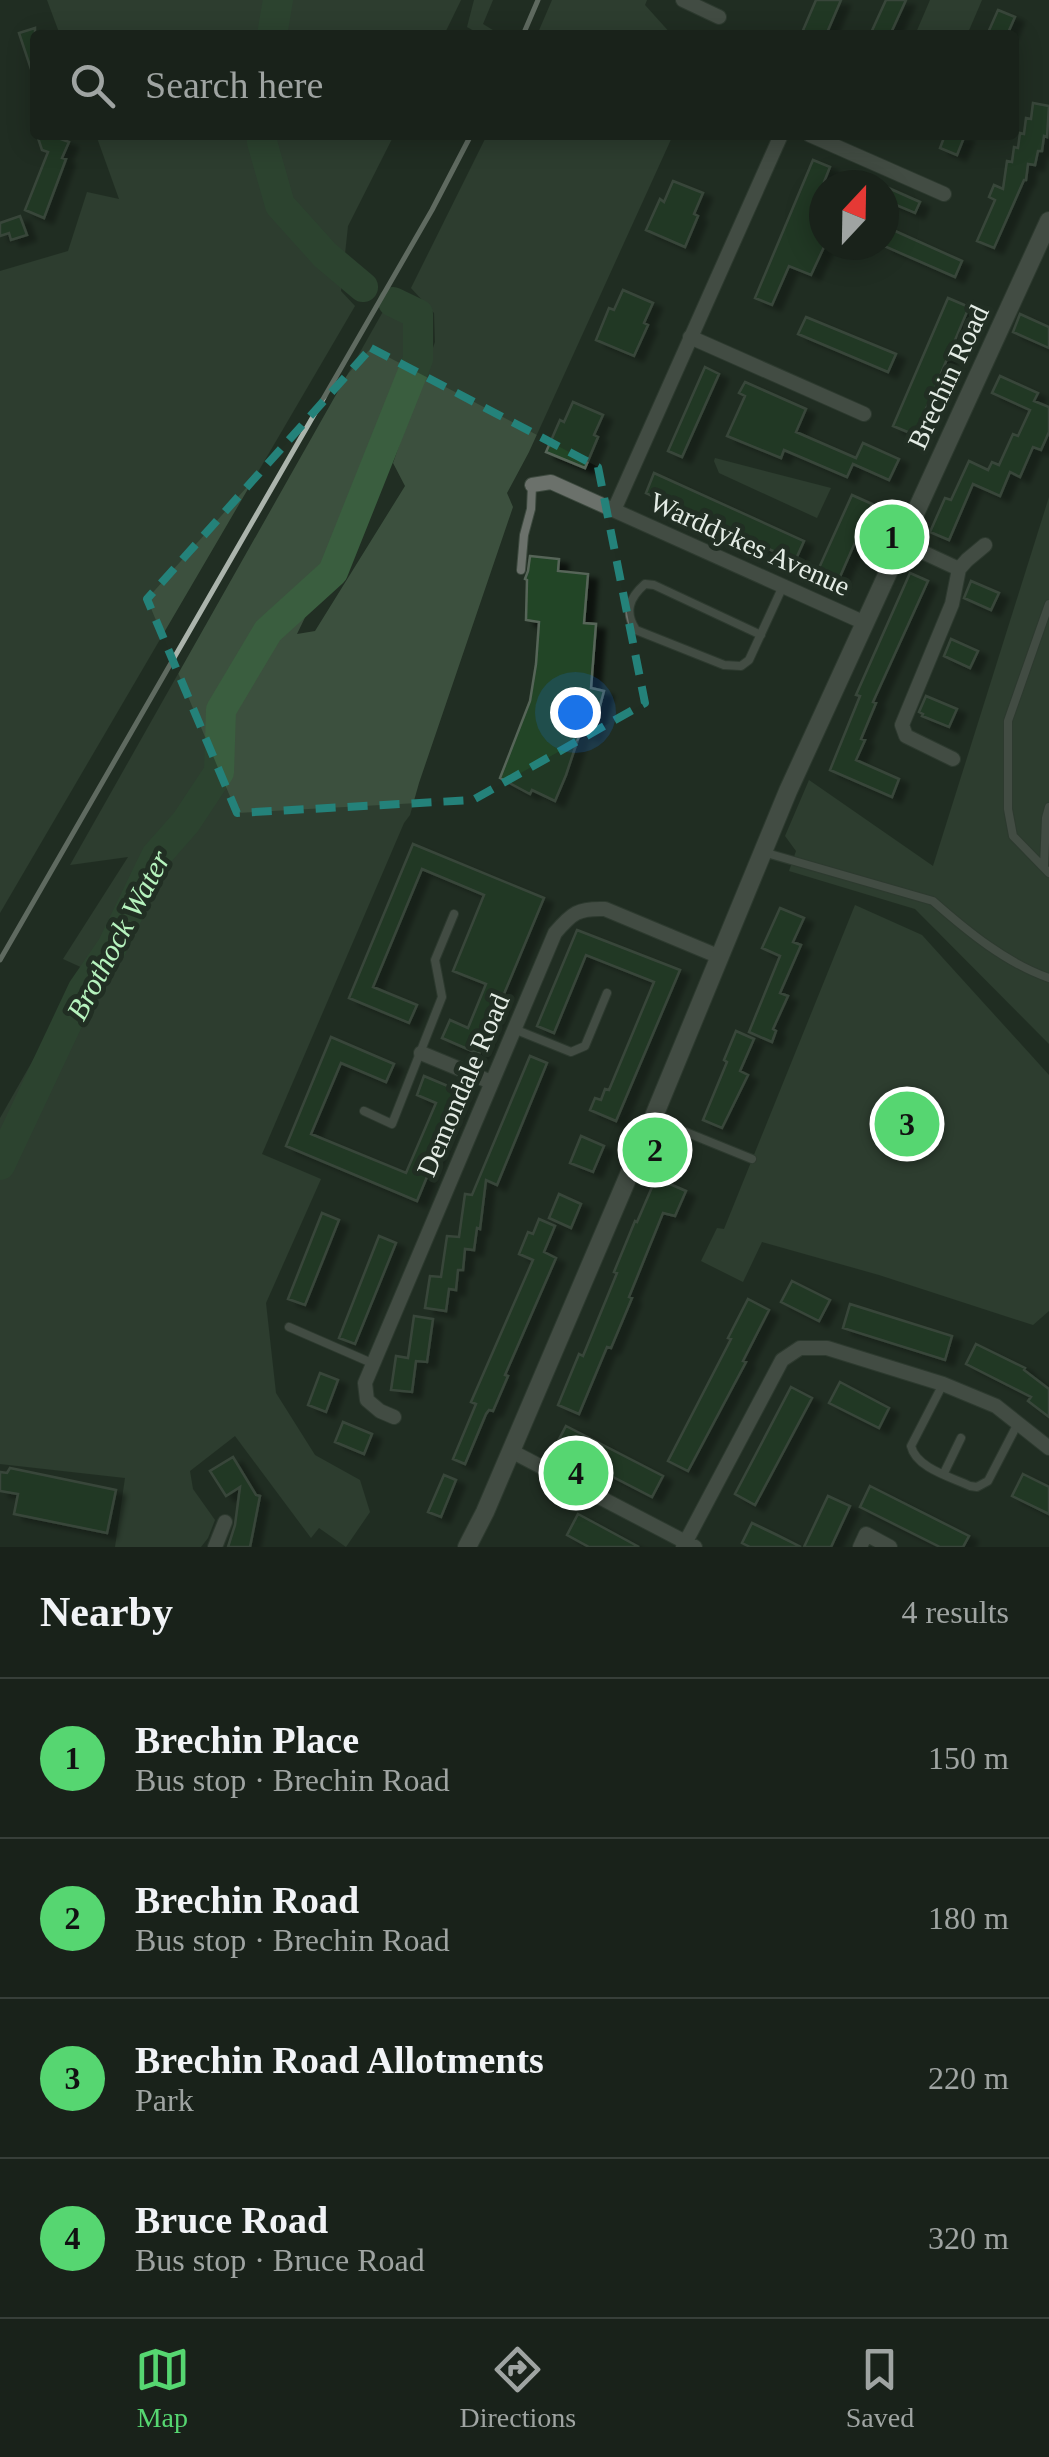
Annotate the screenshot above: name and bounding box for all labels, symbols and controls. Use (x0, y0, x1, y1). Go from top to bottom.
search box (30, 30, 1019, 140)
icon: search (65, 58, 120, 113)
text: Search here (145, 64, 323, 106)
north arrow (809, 170, 899, 260)
street label: Brechin Road (901, 300, 995, 454)
street label: Warddykes Avenue (645, 486, 855, 602)
pin: 1 (860, 500, 924, 574)
your location (550, 687, 601, 738)
water label: Brothock Water (60, 844, 177, 1025)
street label: Demondale Road (411, 989, 515, 1181)
pin: 3 (874, 1086, 940, 1162)
pin: 2 (622, 1112, 688, 1188)
pin: 4 (544, 1436, 608, 1510)
text: Nearby (40, 1589, 173, 1635)
text: 4 results (901, 1594, 1009, 1630)
text: Brechin Place (135, 1719, 359, 1761)
text: 1 (65, 1740, 81, 1776)
text: 150 m (928, 1740, 1009, 1776)
text: Bus stop · Brechin Road (135, 1762, 450, 1798)
text: Brechin Road (135, 1879, 359, 1921)
text: 2 (65, 1900, 81, 1936)
text: 180 m (928, 1900, 1009, 1936)
text: Bus stop · Brechin Road (135, 1922, 450, 1958)
text: Brechin Road Allotments (135, 2039, 544, 2081)
text: 3 (65, 2060, 81, 2096)
text: 220 m (928, 2060, 1009, 2096)
text: Park (135, 2082, 194, 2118)
text: Bruce Road (135, 2199, 328, 2241)
text: 4 (65, 2220, 81, 2256)
text: 320 m (928, 2220, 1009, 2256)
text: Bus stop · Bruce Road (135, 2242, 425, 2278)
tab: Map (135, 2342, 190, 2434)
tab: Directions (459, 2342, 576, 2434)
tab: Saved (846, 2342, 914, 2434)

